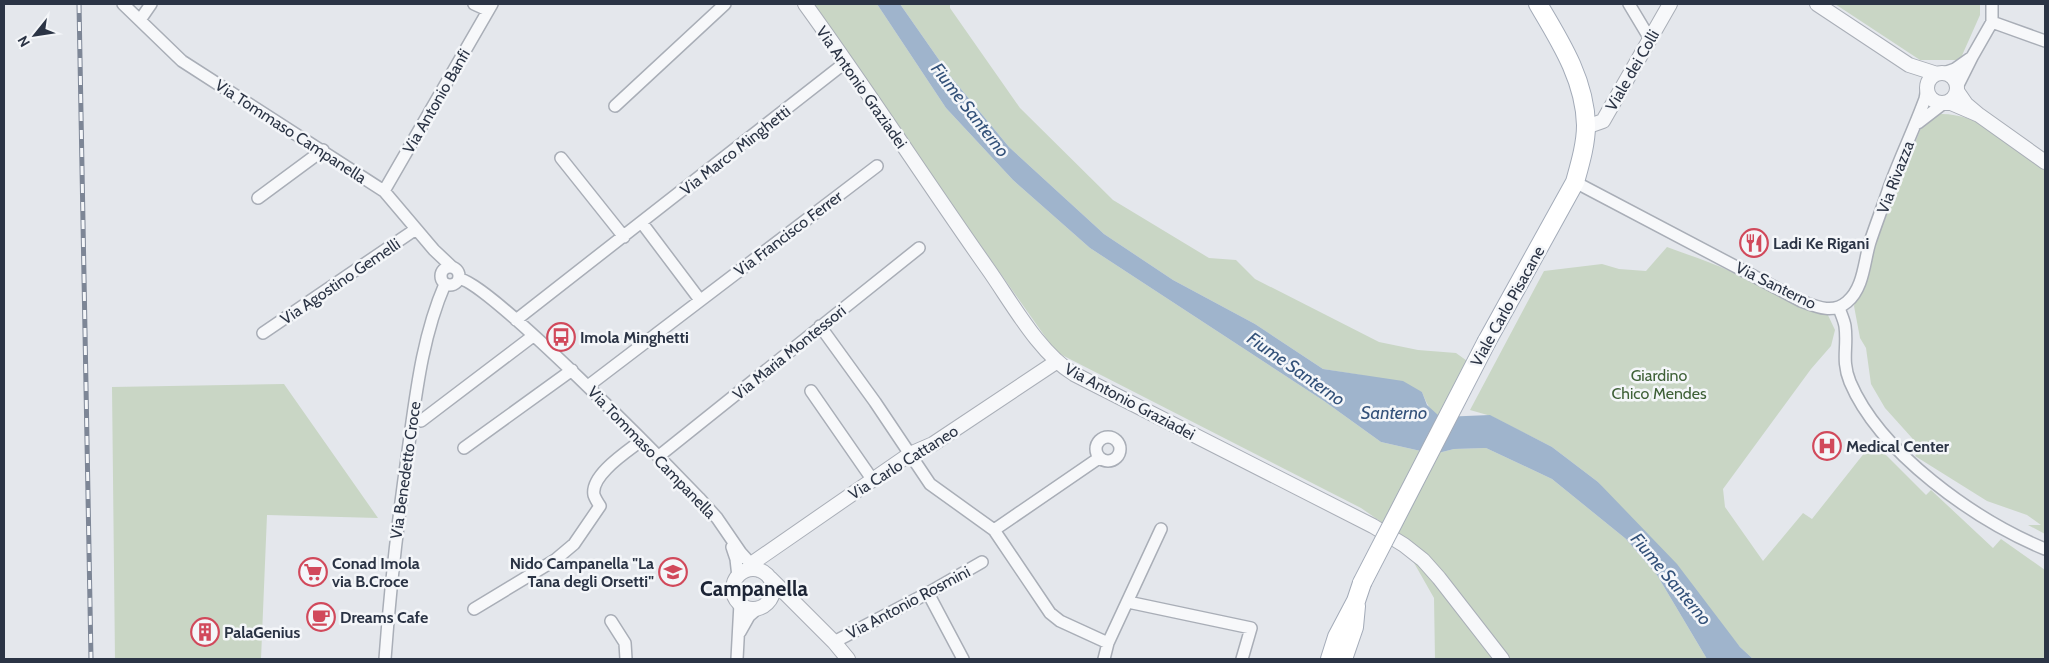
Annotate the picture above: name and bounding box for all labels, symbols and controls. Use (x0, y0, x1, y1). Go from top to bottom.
north arrow (10, 10, 60, 60)
street label: Via Antonio Graziadei (812, 22, 911, 152)
street label: Viale dei Colli (1602, 26, 1663, 114)
text: N (13, 33, 34, 50)
street label: Via Antonio Banfi (399, 46, 474, 157)
water label: Fiume Santerno (926, 58, 1014, 162)
street label: Via Tommaso Campanella (212, 75, 370, 188)
street label: Via Marco Minghetti (677, 102, 794, 199)
street label: Via Rivazza (1873, 138, 1918, 216)
street label: Via Francisco Ferrer (731, 186, 847, 280)
restaurant icon: Ladi Ke Rigani (1739, 228, 1769, 258)
street label: Via Agostino Gemelli (277, 234, 404, 329)
place label: Ladi Ke Rigani (1773, 234, 1869, 253)
street label: Viale Carlo Pisacane (1467, 243, 1548, 370)
street label: Via Santerno (1732, 258, 1819, 313)
street label: Via Maria Montessori (729, 301, 850, 404)
bus stop icon: Imola Minghetti (546, 322, 576, 352)
water label: Fiume Santerno (1243, 327, 1349, 411)
place label: Imola Minghetti (580, 328, 689, 347)
street label: Via Antonio Graziadei (1061, 359, 1198, 444)
park label: Giardino Chico Mendes (1611, 366, 1707, 403)
street label: Via Tommaso Campanella (584, 382, 720, 523)
street label: Via Benedetto Croce (386, 400, 425, 540)
water label: Santerno (1361, 402, 1427, 424)
street label: Via Carlo Cattaneo (845, 421, 962, 504)
hospital icon: Medical Center (1812, 431, 1842, 461)
place label: Medical Center (1846, 437, 1950, 456)
water label: Fiume Santerno (1626, 528, 1716, 630)
place label: Conad Imola via B.Croce (332, 554, 420, 591)
place label: Nido Campanella "La Tana degli Orsetti" (510, 554, 654, 591)
supermarket icon: Conad Imola via B.Croce (298, 557, 328, 587)
school or university icon: Nido Campanella "La Tana degli Orsetti" (658, 557, 688, 587)
street label: Via Antonio Rosmini (843, 562, 973, 643)
district label: Campanella (700, 576, 808, 601)
cafe icon: Dreams Cafe (306, 602, 336, 632)
place label: Dreams Cafe (340, 608, 428, 627)
building icon: PalaGenius (190, 617, 220, 647)
place label: PalaGenius (224, 623, 300, 642)

